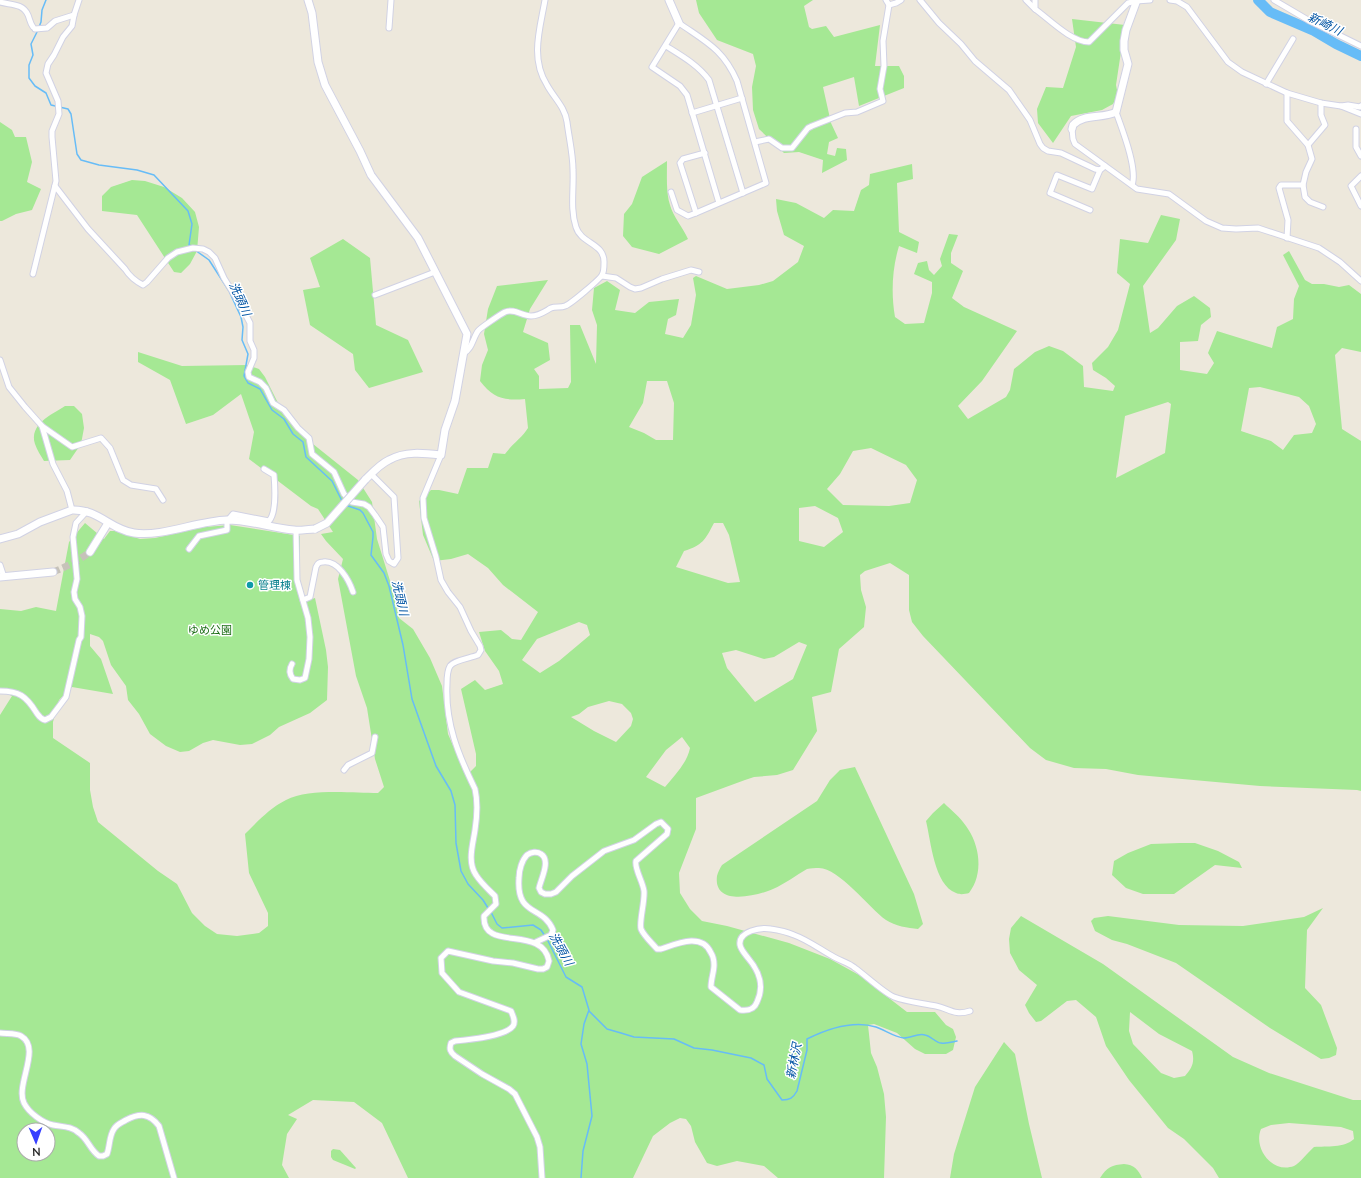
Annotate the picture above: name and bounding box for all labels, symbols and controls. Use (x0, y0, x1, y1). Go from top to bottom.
water label: 新崎川 (1306, 9, 1346, 39)
water label: 洗頭川 (226, 279, 255, 320)
place label: 管理棟 (258, 578, 291, 591)
water label: 洗頭川 (389, 579, 412, 619)
marker: 管理棟 (245, 580, 255, 590)
park label: ゆめ公園 (188, 623, 232, 636)
water label: 洗頭川 (546, 929, 578, 970)
water label: 新林沢 (783, 1040, 805, 1080)
north arrow (16, 1122, 56, 1162)
text: N (32, 1146, 41, 1159)

